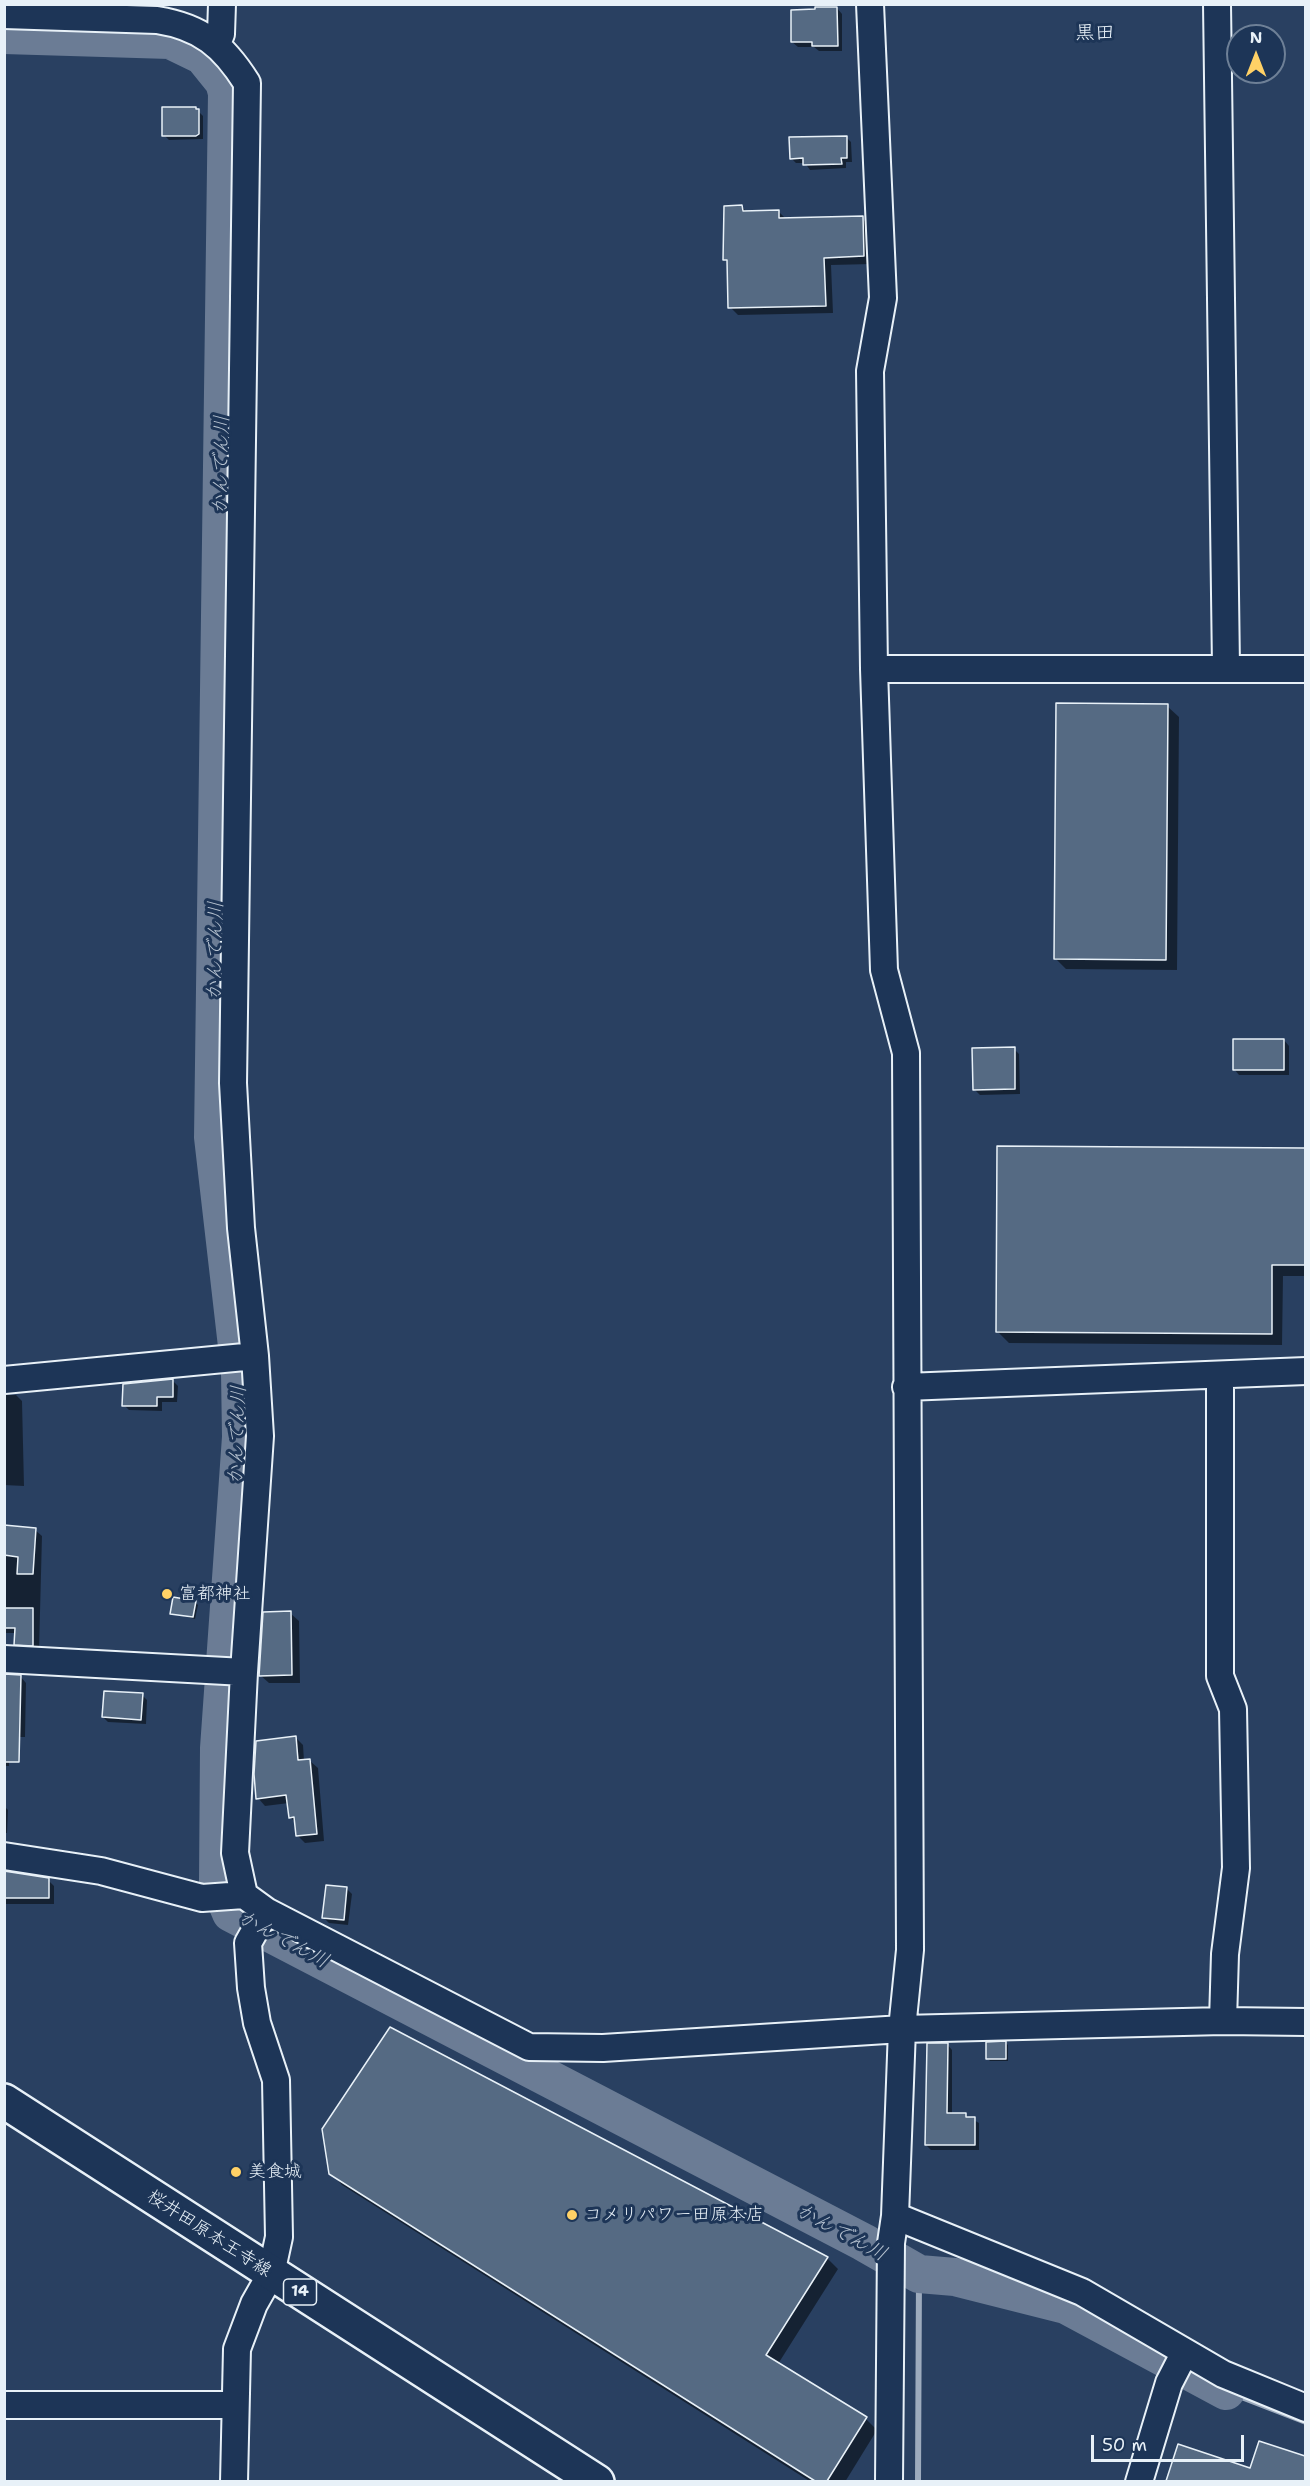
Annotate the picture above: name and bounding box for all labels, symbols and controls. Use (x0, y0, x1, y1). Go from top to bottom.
district label: 黒田 (1075, 22, 1115, 46)
north arrow (1226, 24, 1286, 84)
text: N (1250, 27, 1262, 48)
water label: かんでん川 (209, 415, 235, 515)
water label: かんでん川 (203, 901, 229, 1001)
water label: かんでん川 (224, 1385, 252, 1485)
place label: 富都神社 (179, 1583, 251, 1605)
marker: 富都神社 (160, 1587, 174, 1601)
water label: かんでん川 (233, 1906, 333, 1974)
place label: 美食城 (248, 2161, 302, 2183)
marker: 美食城 (229, 2165, 243, 2179)
street label: 桜井田原本王寺線 (143, 2186, 275, 2282)
water label: かんでん川 (791, 2199, 891, 2267)
place label: コメリパワー田原本店 (584, 2204, 764, 2226)
marker: コメリパワー田原本店 (565, 2208, 579, 2222)
road number: 14 (284, 2279, 316, 2305)
scale bar (1094, 2423, 1247, 2461)
text: 50 m (1102, 2433, 1147, 2457)

